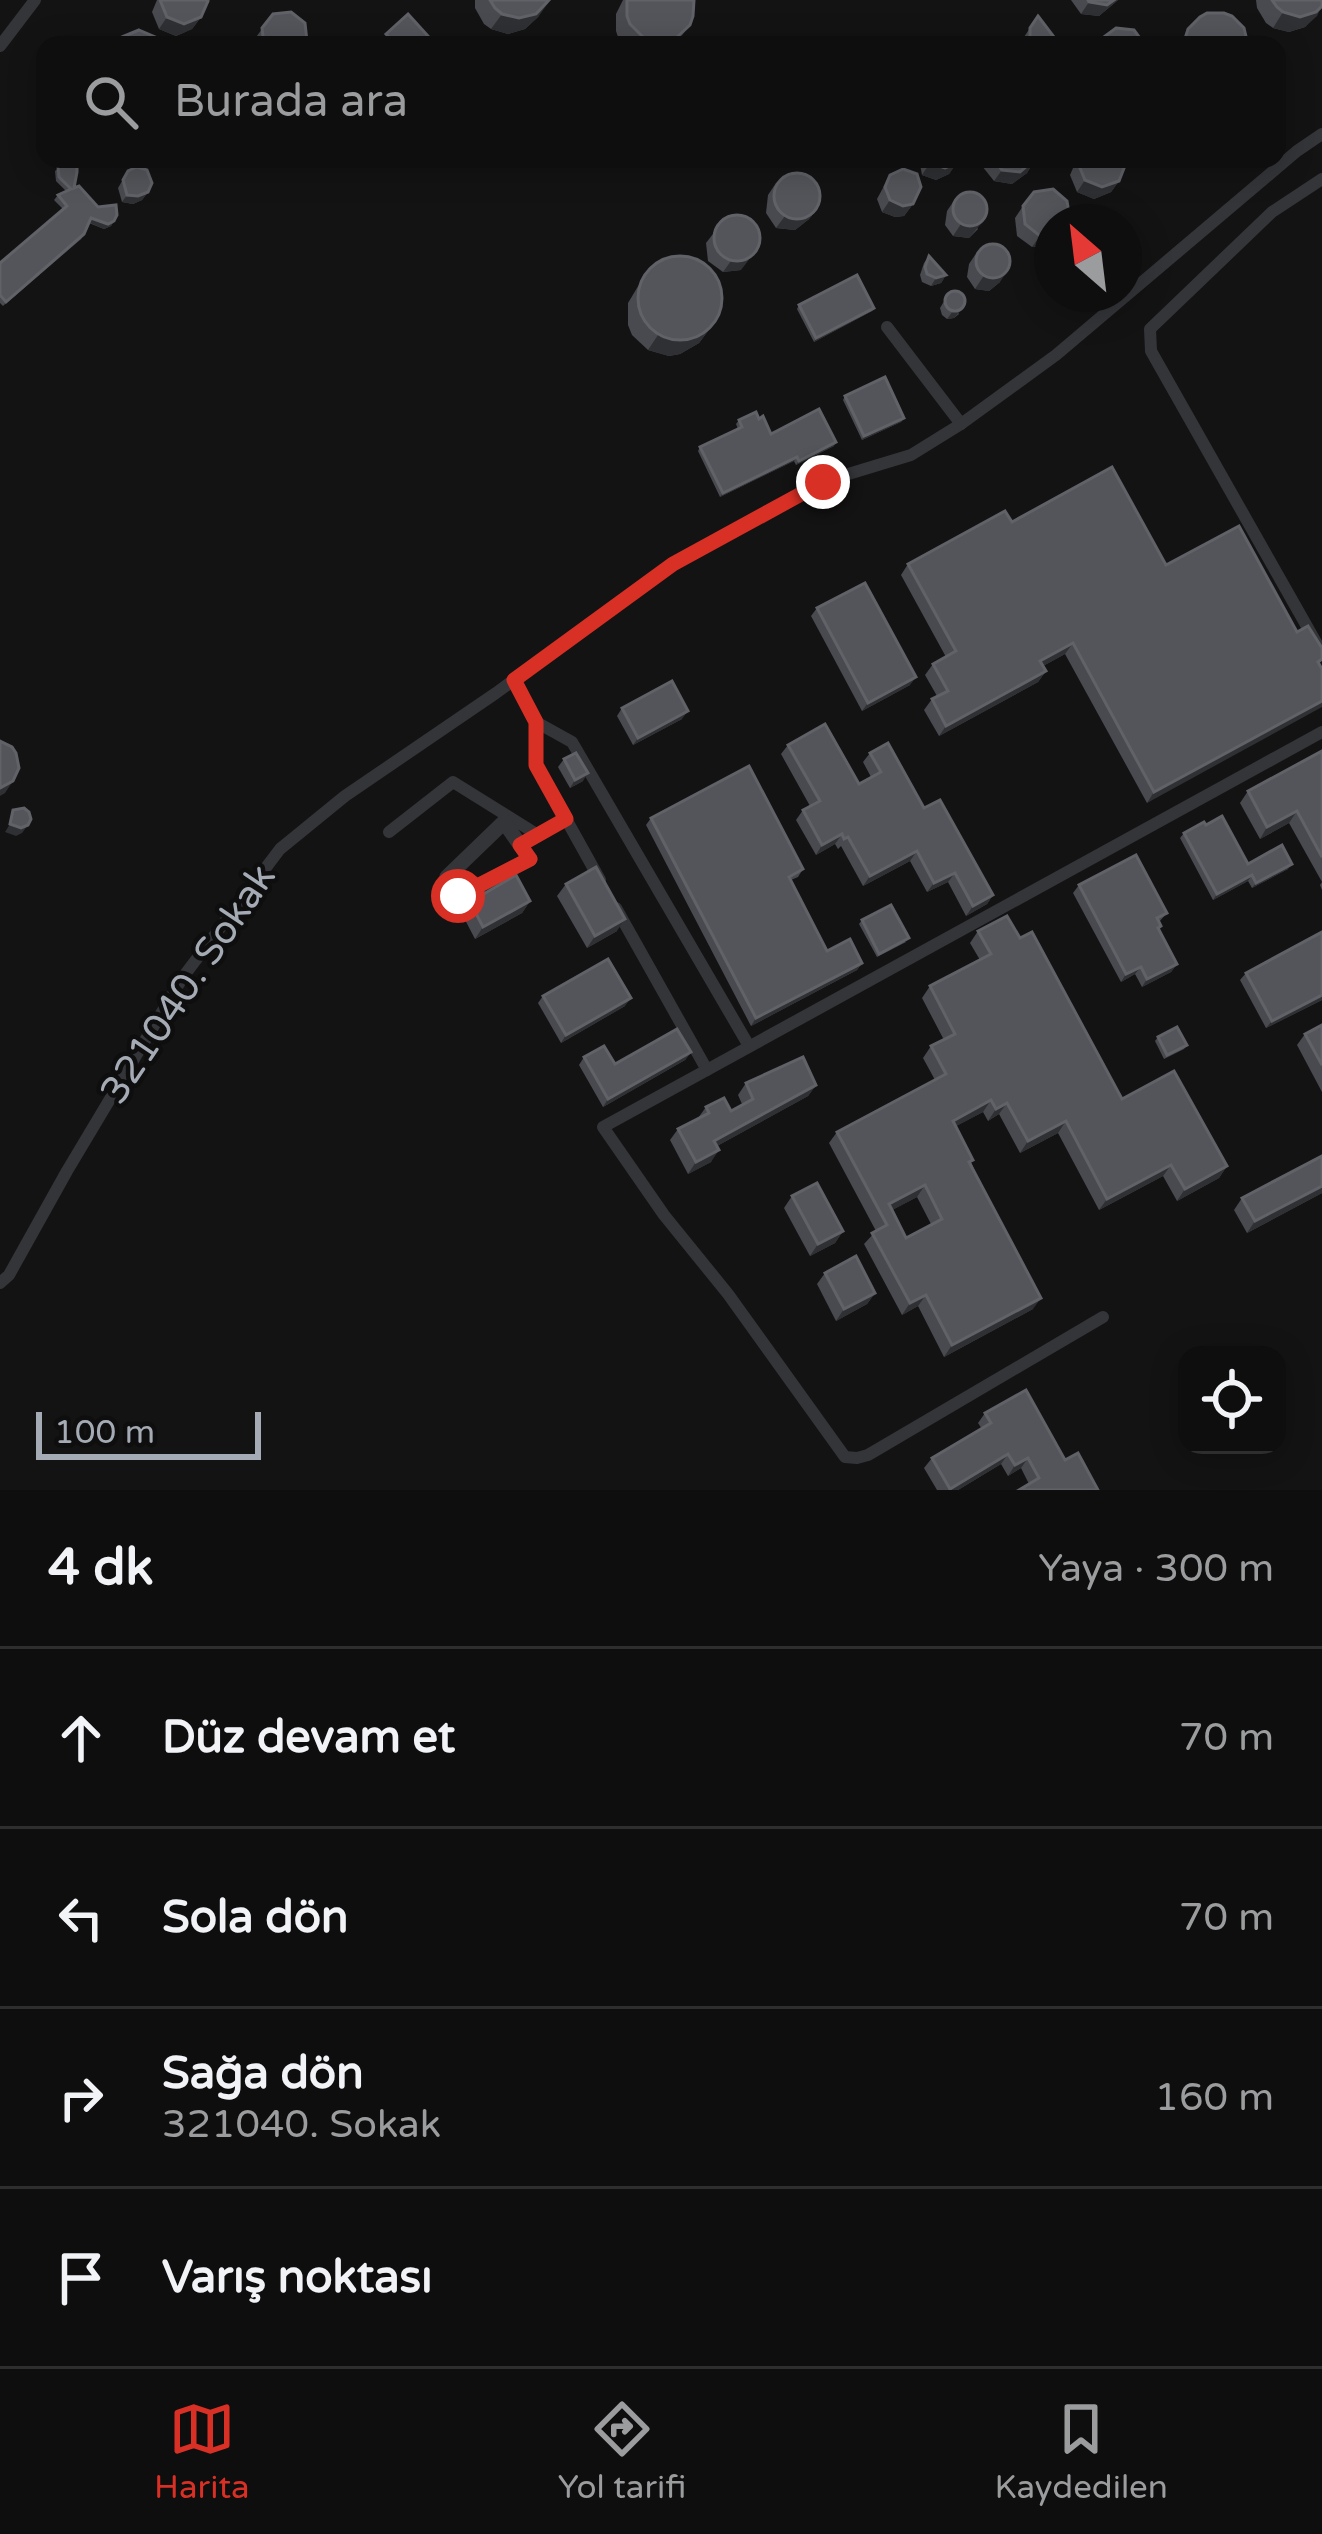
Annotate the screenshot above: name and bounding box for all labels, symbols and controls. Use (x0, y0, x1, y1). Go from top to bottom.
search box (36, 36, 1286, 168)
icon: search (78, 69, 144, 135)
text: Burada ara (174, 75, 408, 129)
north arrow (1034, 204, 1142, 312)
route end (796, 455, 850, 509)
street label: 321040. Sokak (91, 855, 285, 1113)
route start (431, 869, 485, 923)
map controls (1178, 1346, 1286, 1454)
button: locate (1178, 1346, 1286, 1454)
scale bar (36, 1406, 261, 1459)
text: 100 m (54, 1413, 155, 1452)
text: 4 dk (48, 1537, 153, 1599)
text: Yaya · 300 m (1038, 1545, 1274, 1592)
icon: ahead (48, 1705, 114, 1771)
text: Düz devam et (162, 1711, 455, 1765)
text: 70 m (1179, 1714, 1274, 1761)
icon: left (48, 1885, 114, 1951)
text: Sola dön (162, 1891, 348, 1945)
text: 70 m (1179, 1894, 1274, 1941)
text: Sağa dön (162, 2047, 364, 2101)
icon: right (48, 2065, 114, 2131)
text: 160 m (1155, 2074, 1274, 2121)
text: 321040. Sokak (162, 2101, 441, 2148)
icon: arrive (48, 2245, 114, 2311)
text: Varış noktası (162, 2251, 432, 2305)
tab: Harita (154, 2396, 250, 2507)
tab: Yol tarifi (558, 2396, 686, 2507)
tab: Kaydedilen (995, 2396, 1168, 2507)

